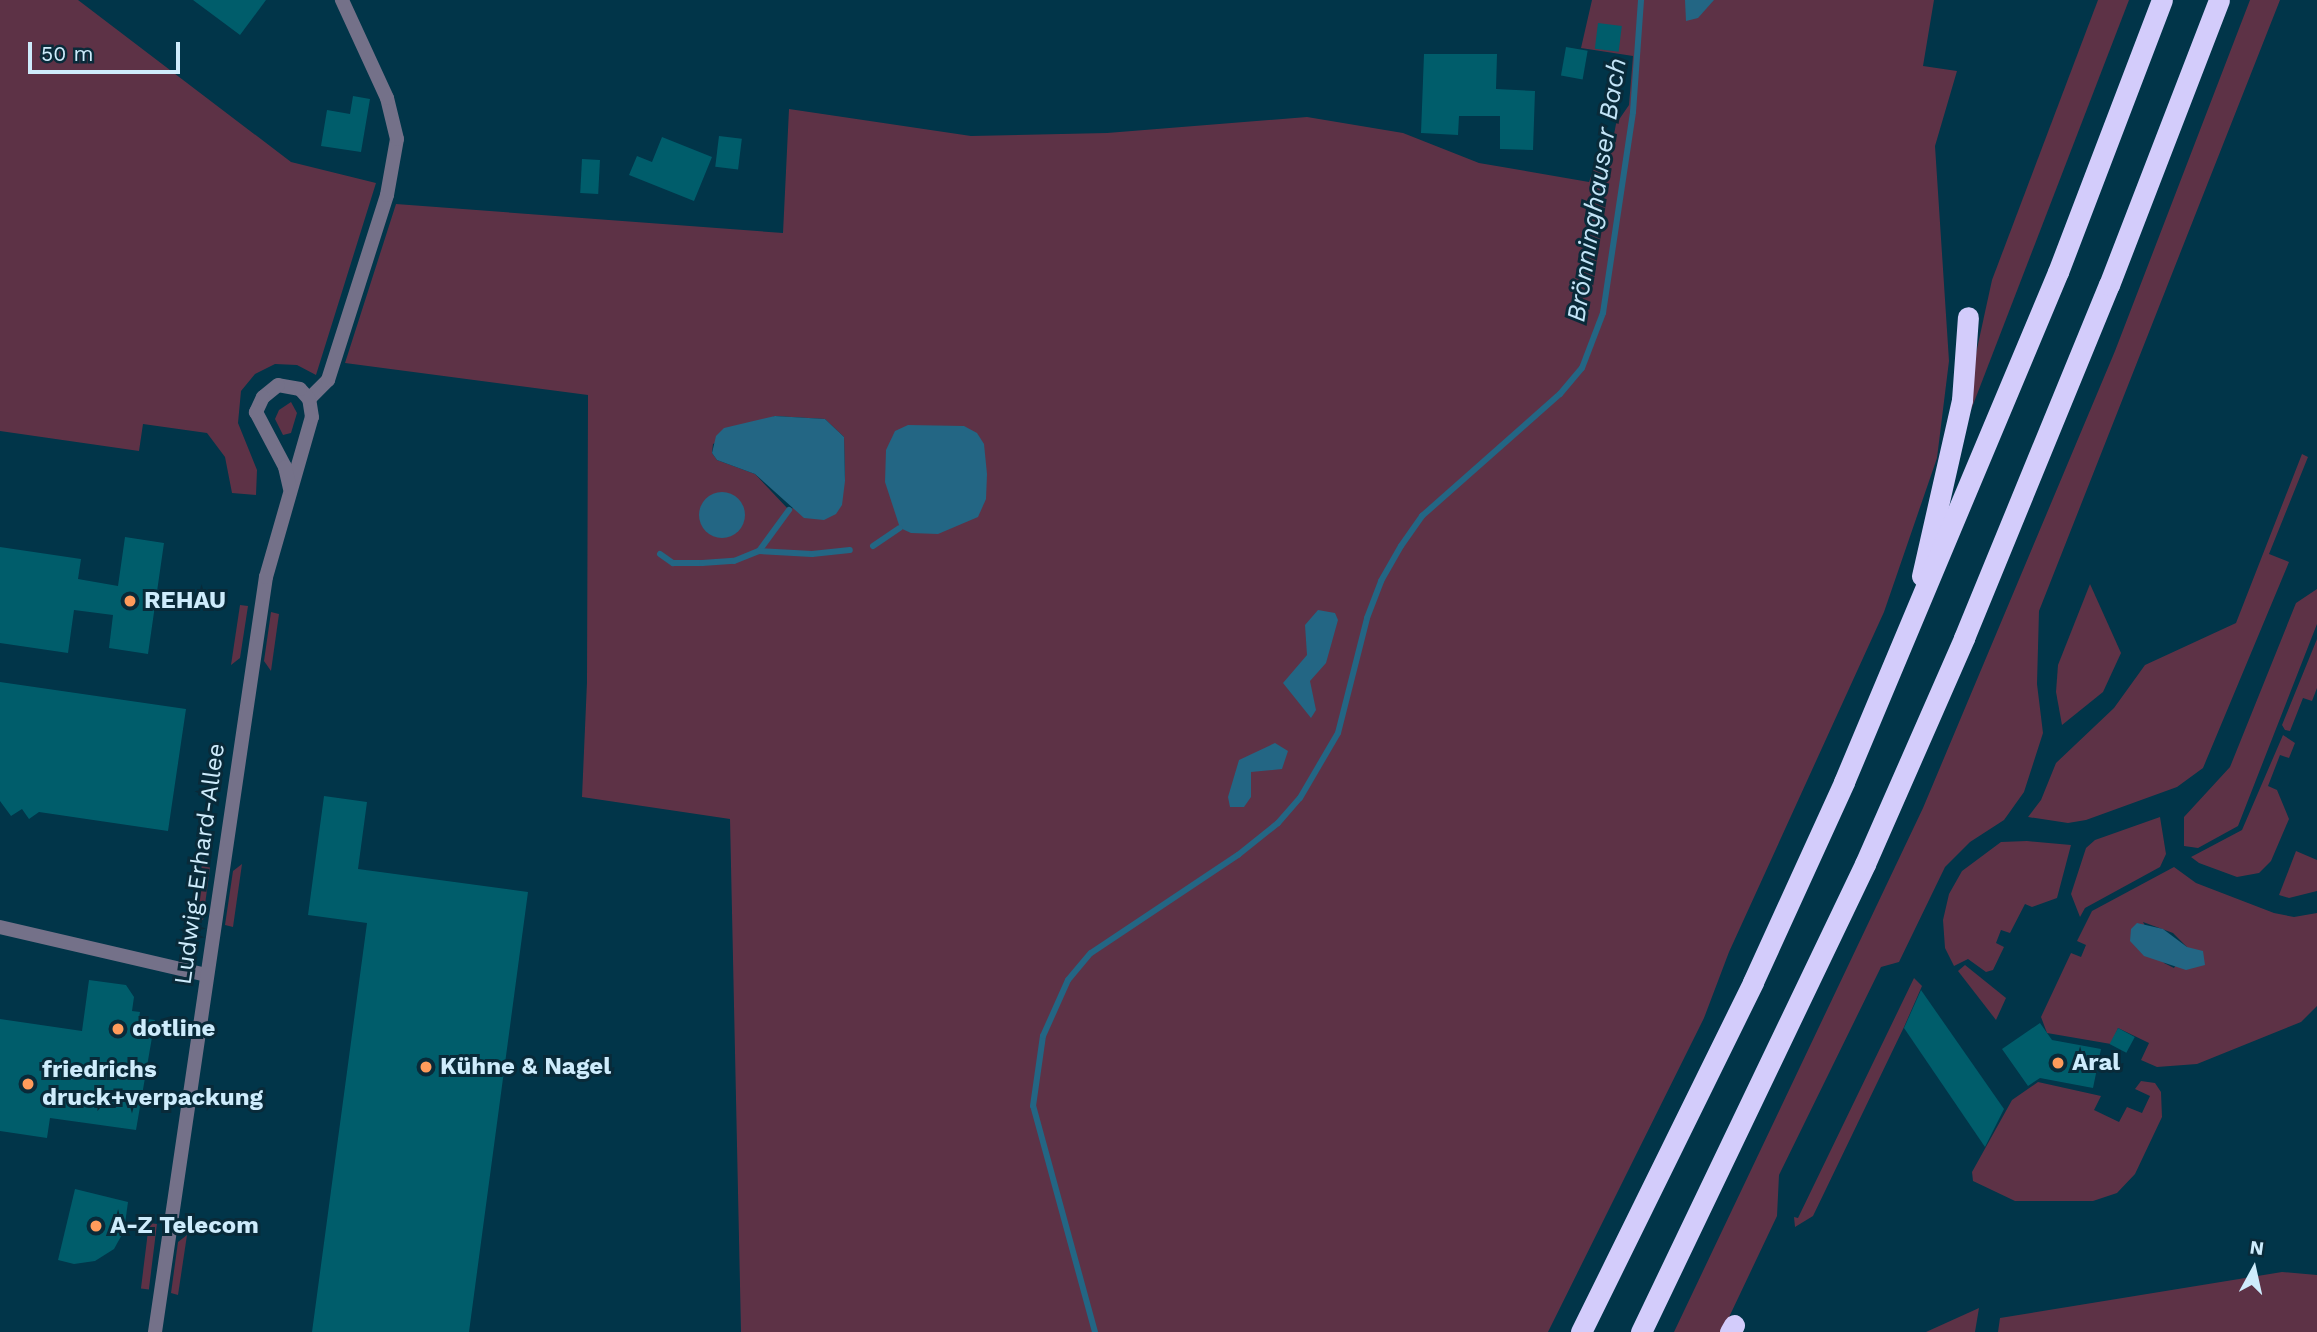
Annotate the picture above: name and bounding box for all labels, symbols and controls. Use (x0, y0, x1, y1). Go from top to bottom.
scale bar (32, 28, 184, 72)
text: 50 m (41, 41, 93, 66)
water label: Brönninghauser Bach (1561, 55, 1633, 325)
place label: REHAU (144, 587, 226, 615)
marker: REHAU (122, 593, 138, 609)
street label: Ludwig-Erhard-Allee (169, 742, 231, 986)
place label: dotline (132, 1015, 215, 1043)
marker: dotline (110, 1021, 126, 1037)
place label: Aral (2072, 1049, 2120, 1077)
place label: Kühne & Nagel (440, 1053, 611, 1081)
marker: Aral (2050, 1055, 2066, 1071)
place label: friedrichs druck+verpackung (42, 1056, 263, 1112)
marker: Kühne & Nagel (418, 1059, 434, 1075)
marker: friedrichs druck+verpackung (20, 1076, 36, 1092)
place label: A-Z Telecom (110, 1212, 259, 1240)
marker: A-Z Telecom (88, 1218, 104, 1234)
north arrow (2219, 1234, 2289, 1304)
text: N (2248, 1235, 2266, 1260)

